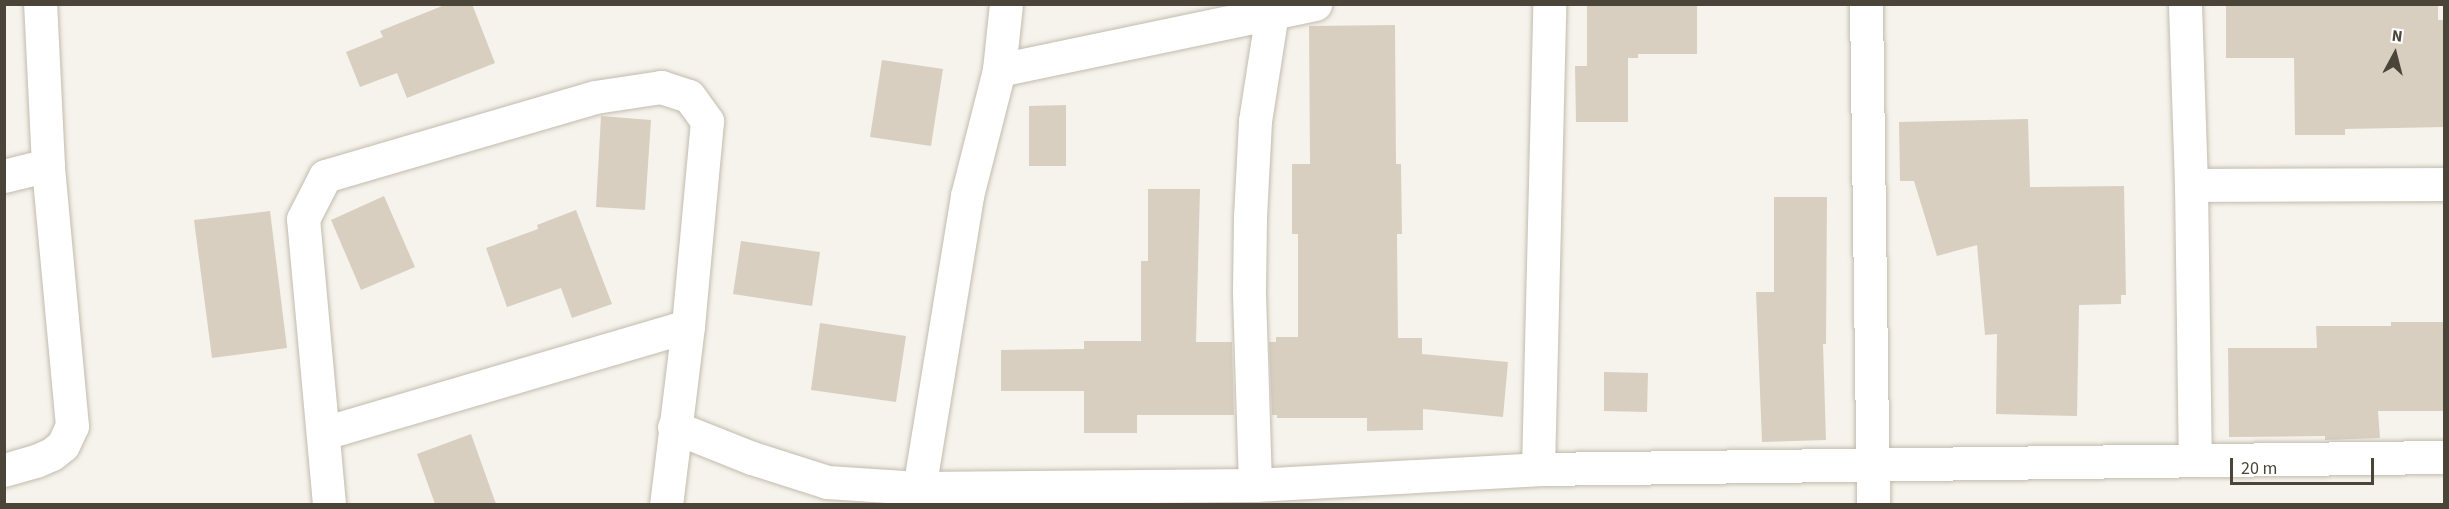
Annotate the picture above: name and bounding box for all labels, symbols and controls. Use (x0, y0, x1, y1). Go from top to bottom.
north arrow (2365, 24, 2425, 84)
text: N (2391, 25, 2404, 48)
scale bar (2233, 446, 2377, 484)
text: 20 m (2241, 456, 2277, 481)

